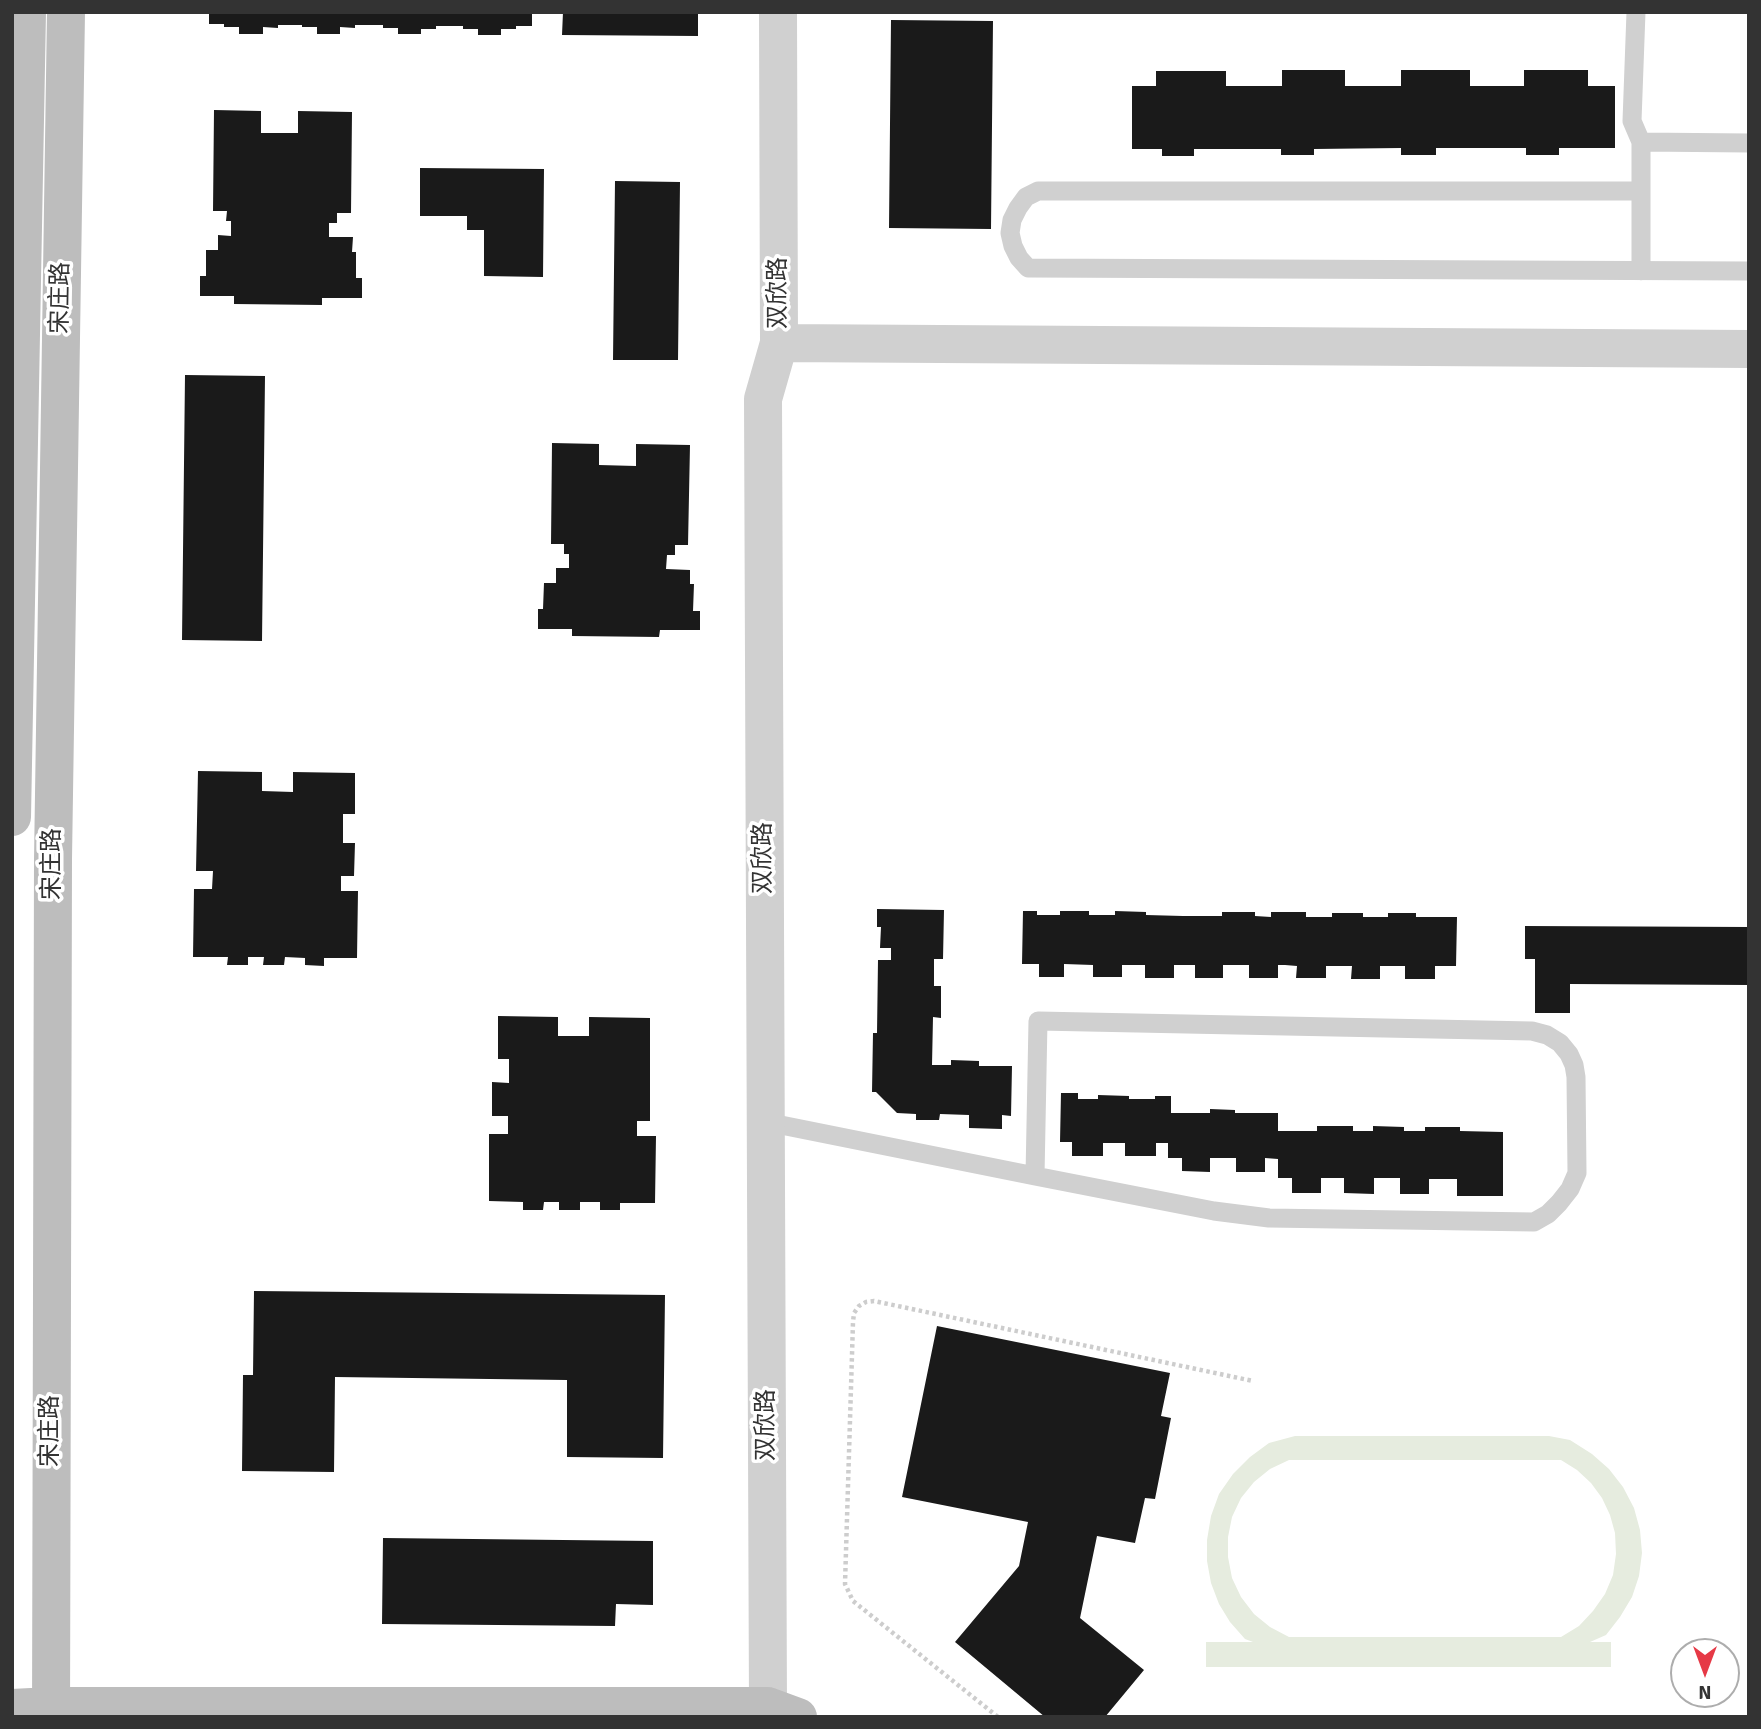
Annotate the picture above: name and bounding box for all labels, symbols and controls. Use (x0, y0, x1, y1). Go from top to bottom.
street label: 双欣路 (765, 257, 793, 329)
street label: 宋庄路 (46, 262, 76, 334)
street label: 双欣路 (750, 822, 778, 894)
street label: 宋庄路 (39, 828, 67, 900)
street label: 双欣路 (753, 1389, 781, 1461)
street label: 宋庄路 (37, 1395, 65, 1467)
north arrow (1670, 1638, 1740, 1708)
text: N (1698, 1680, 1712, 1704)

